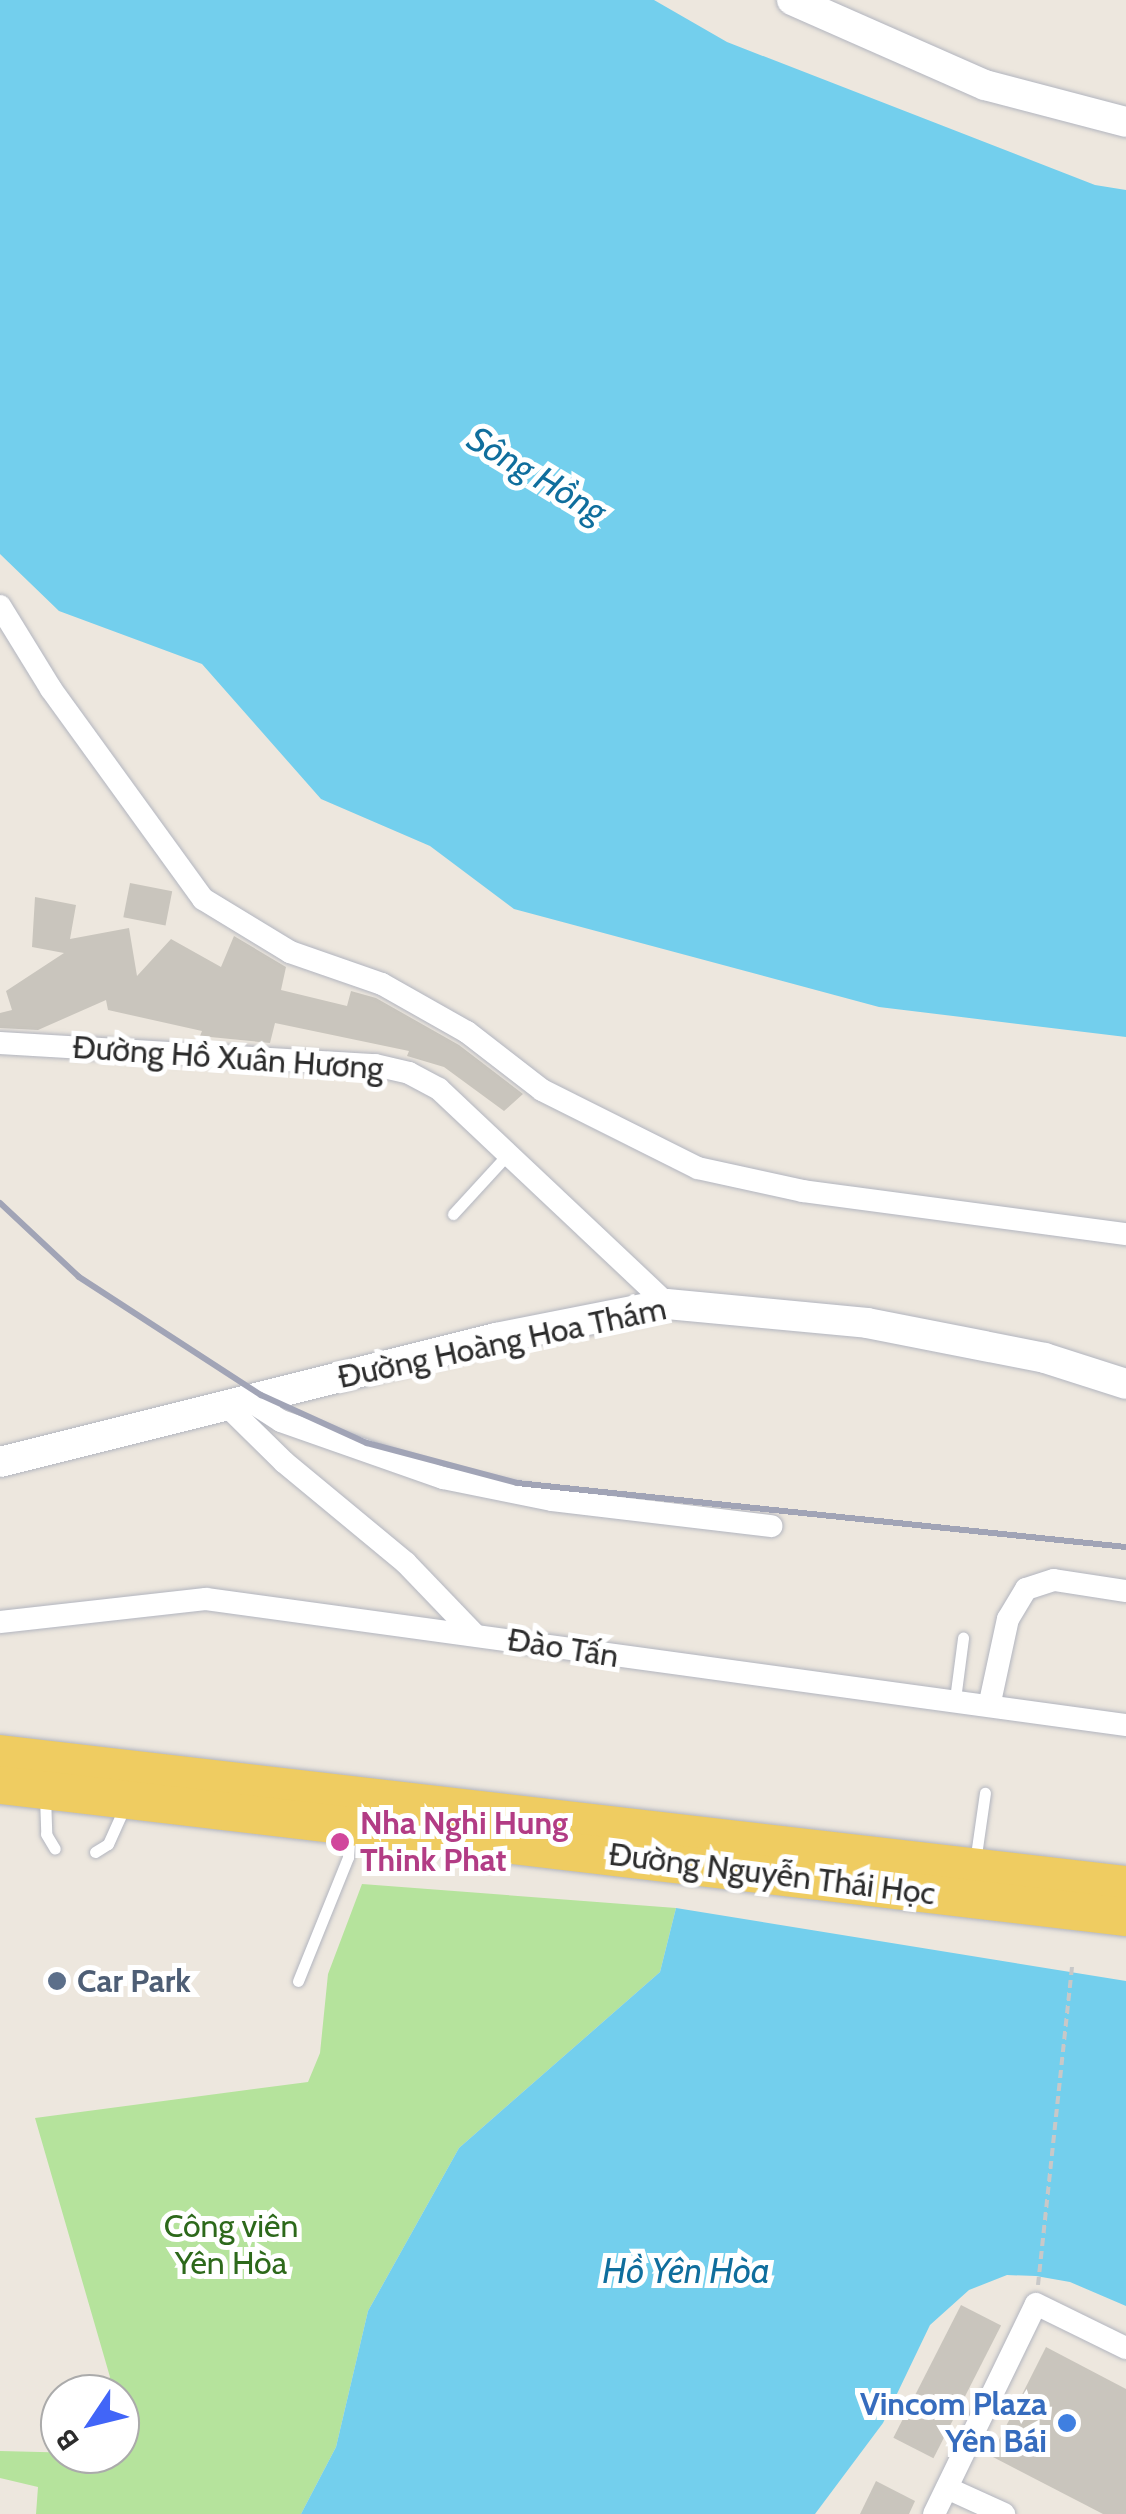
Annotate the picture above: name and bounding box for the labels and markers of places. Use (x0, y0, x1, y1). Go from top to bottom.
place label: Nha Nghi Hung Think Phat (360, 1805, 568, 1880)
marker: Nha Nghi Hung Think Phat (329, 1831, 351, 1853)
place label: Car Park (77, 1962, 191, 2000)
marker: Car Park (46, 1970, 68, 1992)
place label: Vincom Plaza Yên Bái (860, 2386, 1047, 2461)
marker: Vincom Plaza Yên Bái (1056, 2412, 1078, 2434)

